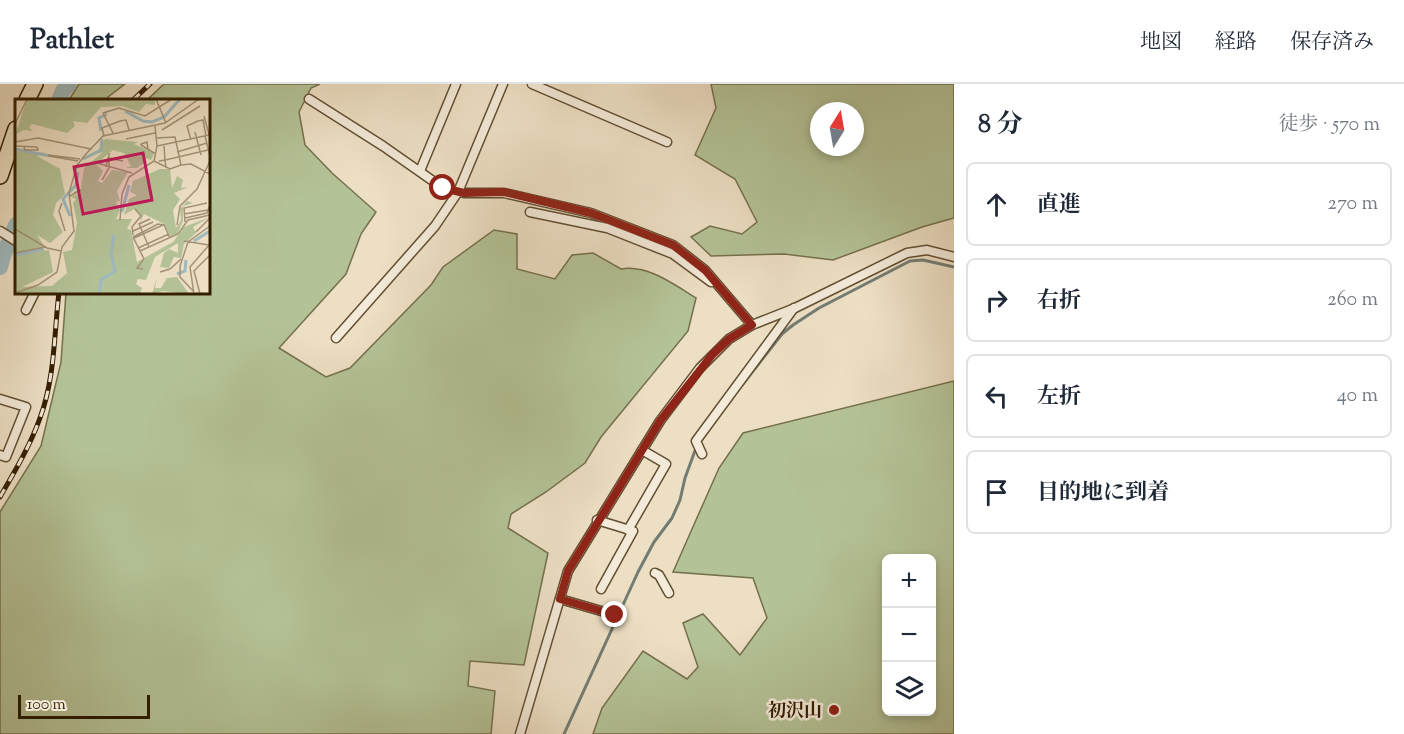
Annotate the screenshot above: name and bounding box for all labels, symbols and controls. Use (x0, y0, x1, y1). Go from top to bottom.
text: Pathlet (30, 21, 114, 61)
text: 地図 (1140, 28, 1182, 58)
text: 経路 (1215, 28, 1257, 58)
text: 保存済み (1290, 28, 1374, 58)
inset map (15, 99, 210, 294)
north arrow (810, 102, 864, 156)
text: 8 分 (978, 107, 1023, 144)
text: 徒歩 · 570 m (1279, 111, 1380, 140)
route start (429, 174, 455, 200)
icon: ahead (980, 188, 1013, 221)
text: 直進 (1037, 190, 1081, 222)
text: 270 m (1328, 190, 1378, 219)
icon: right (980, 284, 1013, 317)
text: 右折 (1037, 286, 1081, 318)
text: 260 m (1327, 286, 1378, 315)
icon: left (980, 380, 1013, 413)
text: 左折 (1037, 382, 1081, 414)
text: 40 m (1337, 382, 1378, 411)
icon: arrive (980, 476, 1013, 509)
text: 目的地に到着 (1037, 478, 1169, 510)
map controls (882, 554, 936, 716)
button: + (882, 554, 936, 608)
route end (601, 601, 627, 627)
button: − (882, 608, 936, 662)
button: layers (882, 662, 936, 716)
scale bar (18, 692, 150, 720)
text: 100 m (27, 694, 66, 717)
place label: 初沢山 (768, 699, 822, 725)
marker: 初沢山 (827, 703, 841, 717)

